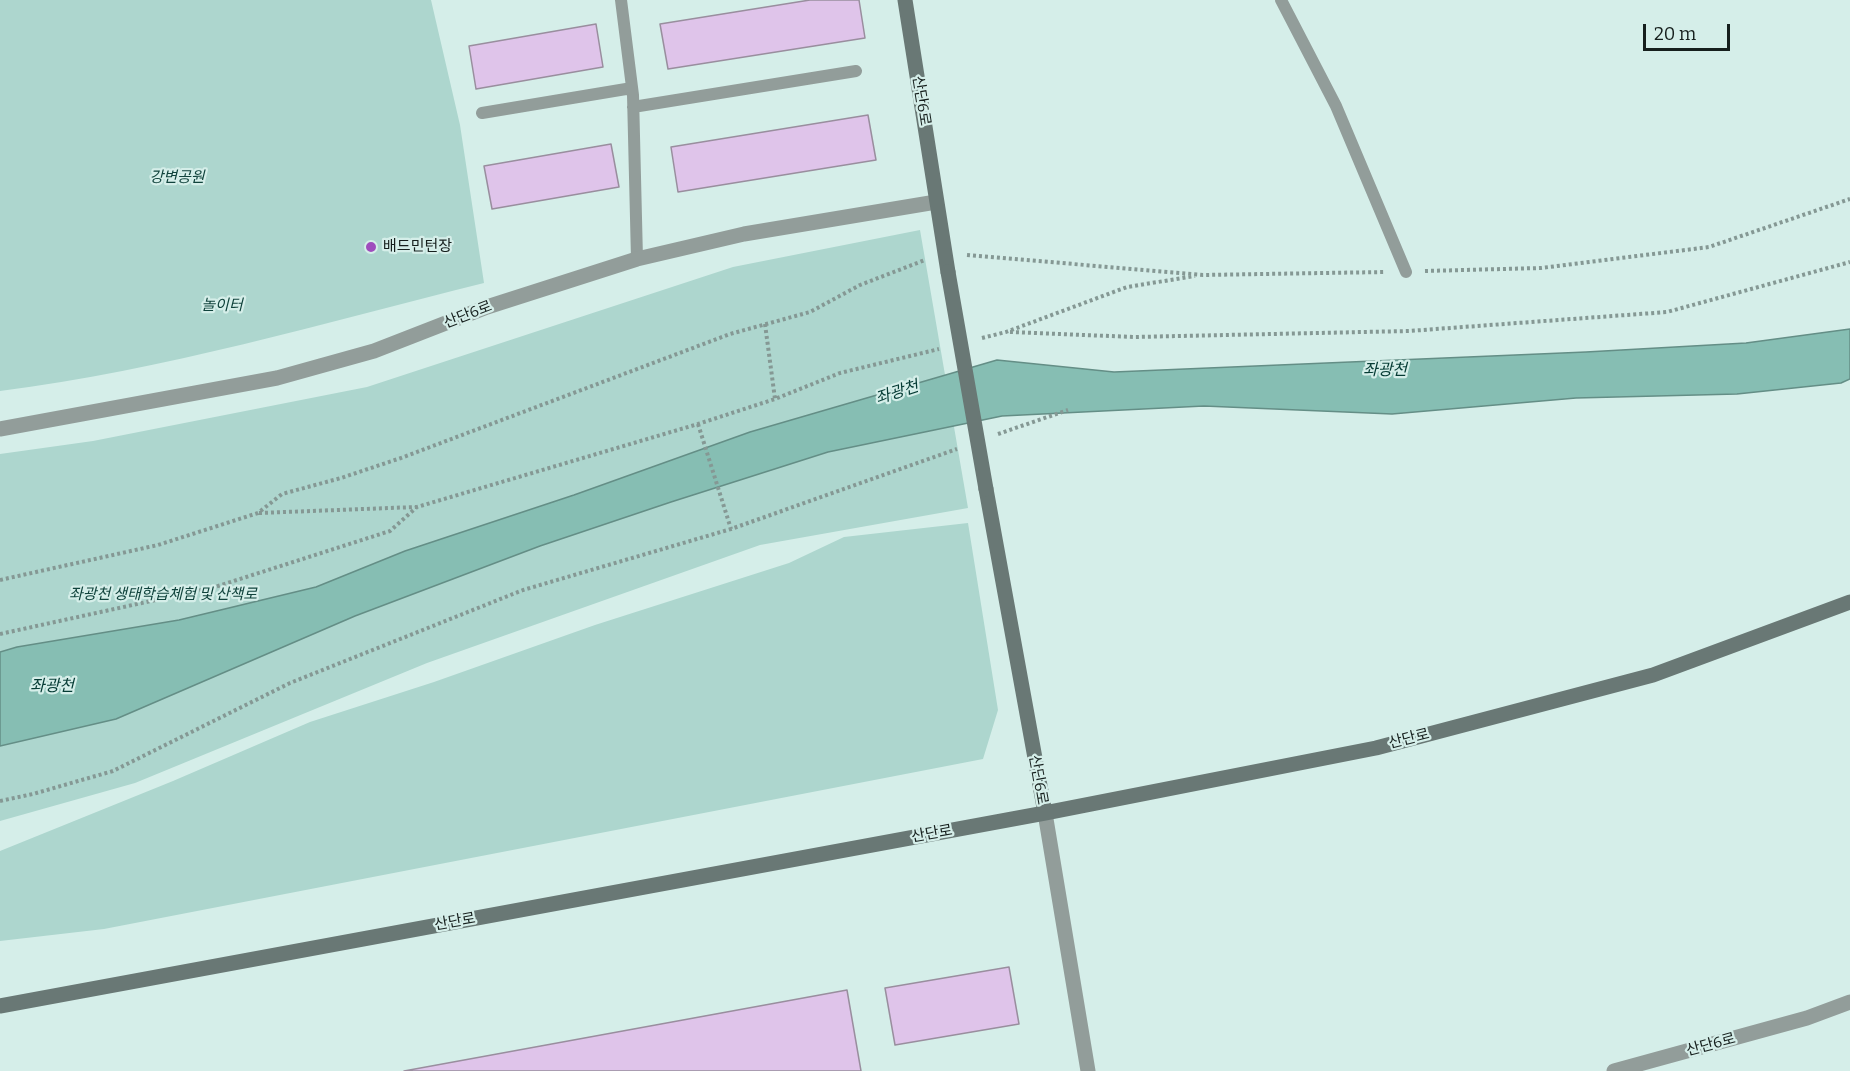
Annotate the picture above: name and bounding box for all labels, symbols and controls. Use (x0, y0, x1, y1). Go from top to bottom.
scale bar (1646, 12, 1733, 50)
text: 20 m (1654, 23, 1696, 45)
street label: 산단6로 (908, 75, 934, 127)
park label: 강변공원 (149, 169, 205, 187)
place label: 배드민턴장 (383, 238, 452, 256)
marker: 배드민턴장 (364, 240, 378, 254)
park label: 놀이터 (201, 297, 243, 315)
street label: 산단6로 (441, 298, 495, 332)
water label: 좌광천 (1363, 361, 1407, 381)
water label: 좌광천 (873, 377, 921, 409)
park label: 좌광천 생태학습체험 및 산책로 (69, 586, 257, 604)
water label: 좌광천 (30, 677, 74, 697)
street label: 산단로 (1387, 725, 1431, 753)
street label: 산단6로 (1025, 754, 1051, 806)
street label: 산단로 (910, 822, 954, 846)
street label: 산단로 (433, 910, 477, 934)
street label: 산단6로 (1684, 1030, 1738, 1060)

